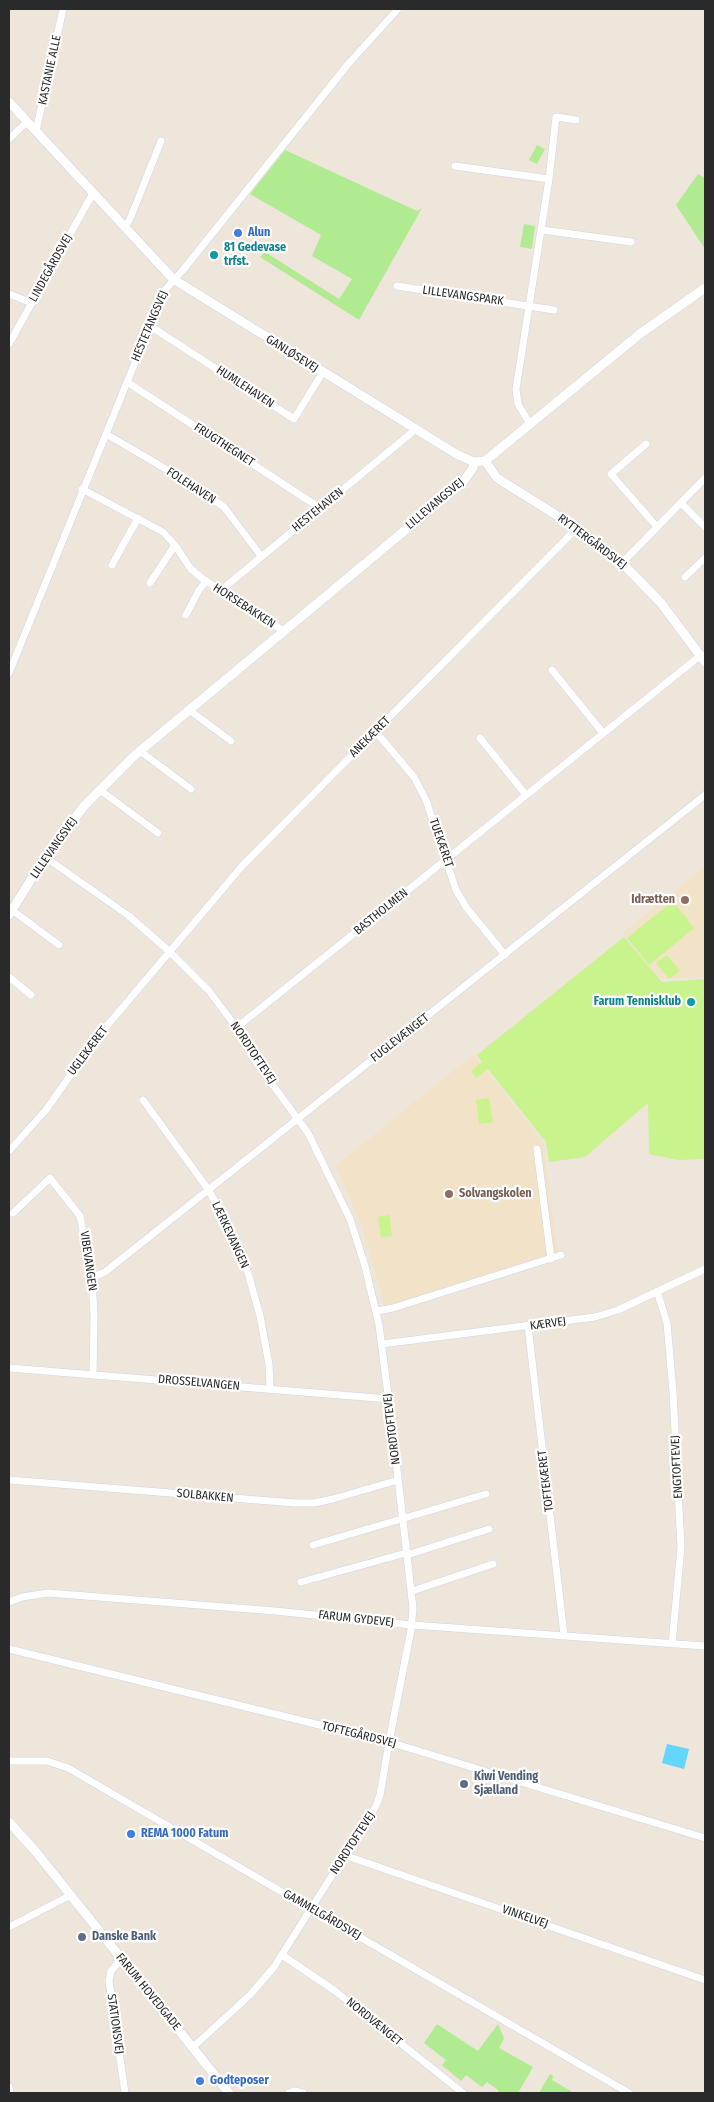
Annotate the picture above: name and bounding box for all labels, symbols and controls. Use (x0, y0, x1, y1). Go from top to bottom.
street label: KASTANIE ALLE (36, 34, 64, 106)
place label: Alun (248, 226, 270, 240)
marker: Alun (232, 227, 244, 239)
street label: LINDEGÅRDSVEJ (26, 231, 76, 305)
place label: 81 Gedevase trfst. (224, 241, 286, 269)
marker: 81 Gedevase trfst. (208, 249, 220, 261)
street label: LILLEVANGSPARK (421, 283, 505, 309)
street label: HESTETANGSVEJ (129, 288, 171, 364)
street label: GANLØSEVEJ (263, 332, 321, 376)
street label: HUMLEHAVEN (213, 363, 277, 411)
street label: FRUGTHEGNET (191, 420, 257, 470)
street label: FOLEHAVEN (164, 465, 218, 507)
street label: LILLEVANGSVEJ (403, 475, 467, 533)
street label: HESTEHAVEN (289, 485, 347, 535)
street label: RYTTERGÅRDSVEJ (555, 511, 629, 573)
street label: HORSEBAKKEN (210, 581, 278, 631)
street label: ANEKÆRET (347, 714, 393, 760)
street label: LILLEVANGSVEJ (28, 814, 80, 882)
street label: TUEKÆRET (426, 817, 456, 869)
street label: BASTHOLMEN (351, 886, 411, 938)
place label: Idrætten (631, 893, 675, 907)
marker: Idrætten (679, 894, 691, 906)
place label: Farum Tennisklub (594, 995, 681, 1009)
marker: Farum Tennisklub (685, 996, 697, 1008)
street label: FUGLEVÆNGET (368, 1011, 432, 1065)
street label: NORDTOFTEVEJ (227, 1019, 279, 1087)
street label: UGLEKÆRET (65, 1024, 111, 1078)
place label: Solvangskolen (459, 1187, 532, 1201)
marker: Solvangskolen (443, 1188, 455, 1200)
street label: LÆRKEVANGEN (208, 1199, 252, 1271)
street label: VIBEVANGEN (77, 1230, 99, 1292)
street label: KÆRVEJ (529, 1314, 567, 1334)
street label: DROSSELVANGEN (157, 1372, 241, 1394)
street label: NORDTOFTEVEJ (380, 1392, 404, 1466)
street label: ENGTOFTEVEJ (668, 1435, 686, 1499)
street label: TOFTEKÆRET (535, 1449, 557, 1513)
street label: SOLBAKKEN (176, 1486, 234, 1506)
street label: FARUM GYDEVEJ (317, 1608, 395, 1630)
street label: TOFTEGÅRDSVEJ (320, 1719, 398, 1751)
place label: Kiwi Vending Sjælland (474, 1770, 538, 1798)
marker: Kiwi Vending Sjælland (458, 1778, 470, 1790)
street label: NORDTOFTEVEJ (327, 1809, 379, 1877)
place label: REMA 1000 Fatum (141, 1827, 228, 1841)
marker: REMA 1000 Fatum (125, 1828, 137, 1840)
street label: GAMMELGÅRDSVEJ (280, 1887, 364, 1943)
street label: VINKELVEJ (500, 1902, 550, 1932)
place label: Danske Bank (92, 1930, 156, 1944)
marker: Danske Bank (76, 1931, 88, 1943)
street label: FARUM HOVEDGADE (112, 1951, 184, 2033)
street label: STATIONSVEJ (104, 1993, 126, 2055)
street label: NORDVÆNGET (343, 1995, 405, 2049)
place label: Godteposer (210, 2074, 269, 2088)
marker: Godteposer (194, 2075, 206, 2087)

